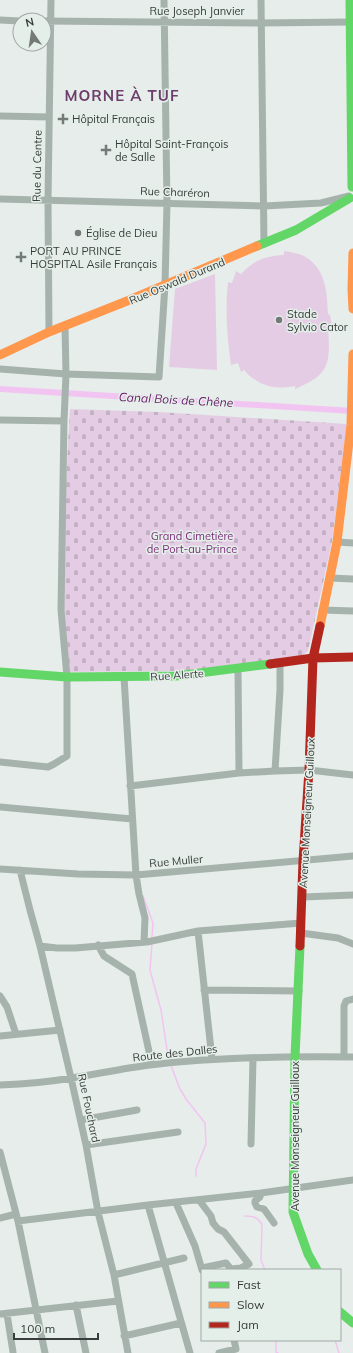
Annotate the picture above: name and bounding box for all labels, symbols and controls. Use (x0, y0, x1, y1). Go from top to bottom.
street label: Rue Joseph Janvier (149, 4, 245, 18)
north arrow (12, 12, 52, 52)
text: N (24, 15, 35, 30)
district label: MORNE À TUF (64, 86, 180, 105)
place label: Hôpital Français (72, 112, 155, 126)
marker: Hôpital Français (57, 113, 69, 125)
street label: Rue du Centre (29, 130, 45, 202)
place label: Hôpital Saint-François de Salle (115, 137, 229, 164)
marker: Hôpital Saint-François de Salle (100, 144, 112, 156)
street label: Rue Charéron (140, 184, 210, 200)
place label: Église de Dieu (86, 226, 157, 240)
marker: Église de Dieu (73, 228, 83, 238)
place label: PORT AU PRINCE HOSPITAL Asile Français (30, 244, 157, 271)
marker: PORT AU PRINCE HOSPITAL Asile Français (15, 251, 27, 263)
street label: Rue Oswald Durand (127, 254, 227, 308)
place label: Stade Sylvio Cator (287, 307, 348, 334)
marker: Stade Sylvio Cator (274, 315, 284, 325)
water label: Canal Bois de Chêne (118, 389, 234, 410)
park label: Grand Cimetière de Port-au-Prince (147, 529, 237, 556)
street label: Rue Alerte (150, 666, 204, 684)
street label: Avenue Monseigneur Guilloux (296, 737, 318, 888)
street label: Rue Muller (149, 852, 203, 870)
street label: Route des Dalles (132, 1042, 218, 1064)
street label: Avenue Monseigneur Guilloux (288, 1061, 302, 1211)
street label: Rue Fouchard (75, 1072, 103, 1144)
legend (201, 1269, 341, 1341)
text: Fast (237, 1277, 261, 1292)
text: Slow (237, 1297, 265, 1312)
scale bar (14, 1315, 98, 1341)
text: Jam (237, 1317, 259, 1332)
text: 100 m (20, 1321, 55, 1336)

